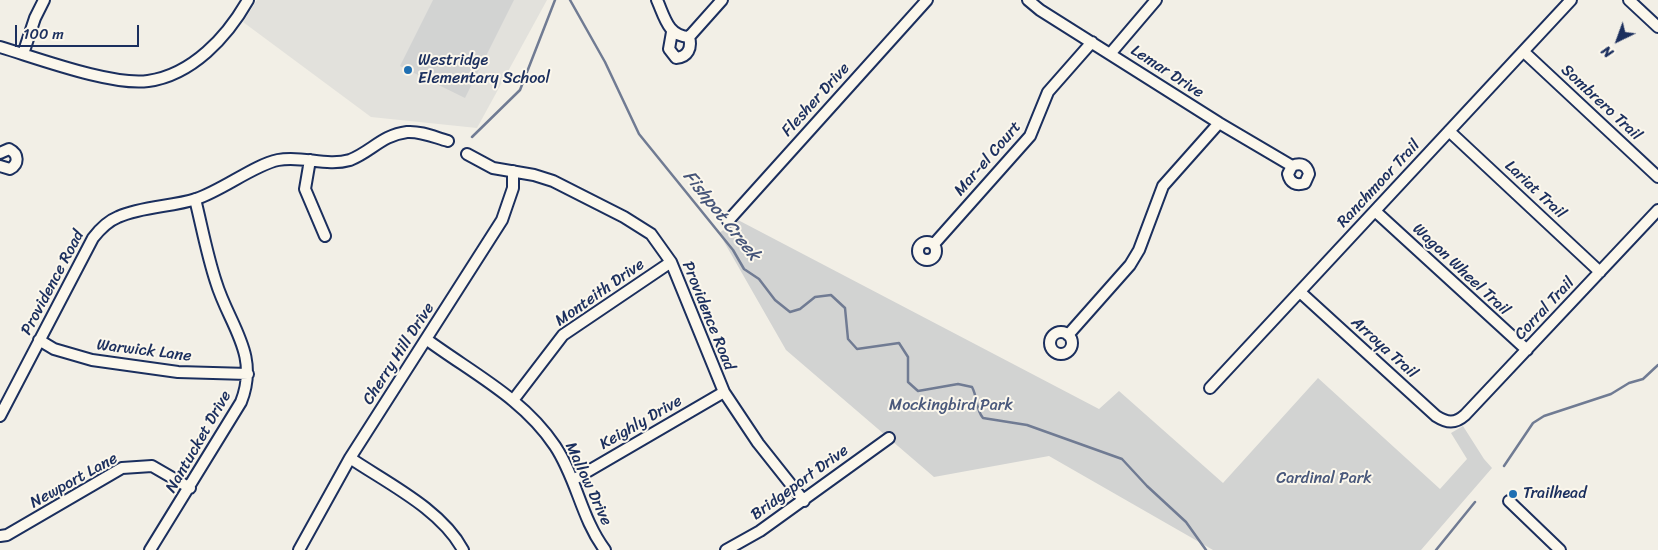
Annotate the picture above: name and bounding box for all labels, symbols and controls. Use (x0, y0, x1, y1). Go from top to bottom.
scale bar (18, 15, 141, 47)
north arrow (1593, 15, 1643, 65)
text: 100 m (23, 21, 64, 47)
text: N (1596, 39, 1620, 64)
street label: Lemar Drive (1127, 41, 1207, 103)
place label: Westridge Elementary School (418, 51, 550, 89)
street label: Flesher Drive (778, 59, 854, 141)
street label: Sombrero Trail (1557, 61, 1645, 145)
marker: Westridge Elementary School (402, 64, 414, 76)
street label: Mar-el Court (950, 118, 1026, 200)
street label: Ranchmoor Trail (1334, 136, 1424, 232)
street label: Lariat Trail (1500, 157, 1570, 223)
water label: Fishpot Creek (678, 166, 764, 266)
street label: Wagon Wheel Trail (1408, 220, 1514, 320)
street label: Providence Road (17, 227, 89, 339)
street label: Monteith Drive (552, 255, 648, 331)
street label: Providence Road (677, 259, 739, 373)
street label: Corral Trail (1511, 274, 1579, 344)
street label: Cherry Hill Drive (359, 300, 439, 408)
street label: Arroya Trail (1347, 313, 1421, 383)
street label: Warwick Lane (96, 336, 192, 366)
street label: Nantucket Drive (162, 387, 236, 497)
street label: Keighly Drive (596, 392, 686, 454)
park label: Mockingbird Park (889, 396, 1013, 416)
street label: Mallow Drive (560, 439, 616, 529)
street label: Bridgeport Drive (748, 441, 852, 525)
street label: Newport Lane (27, 449, 121, 513)
park label: Cardinal Park (1276, 469, 1372, 489)
place label: Trailhead (1523, 484, 1587, 504)
marker: Trailhead (1507, 488, 1519, 500)

